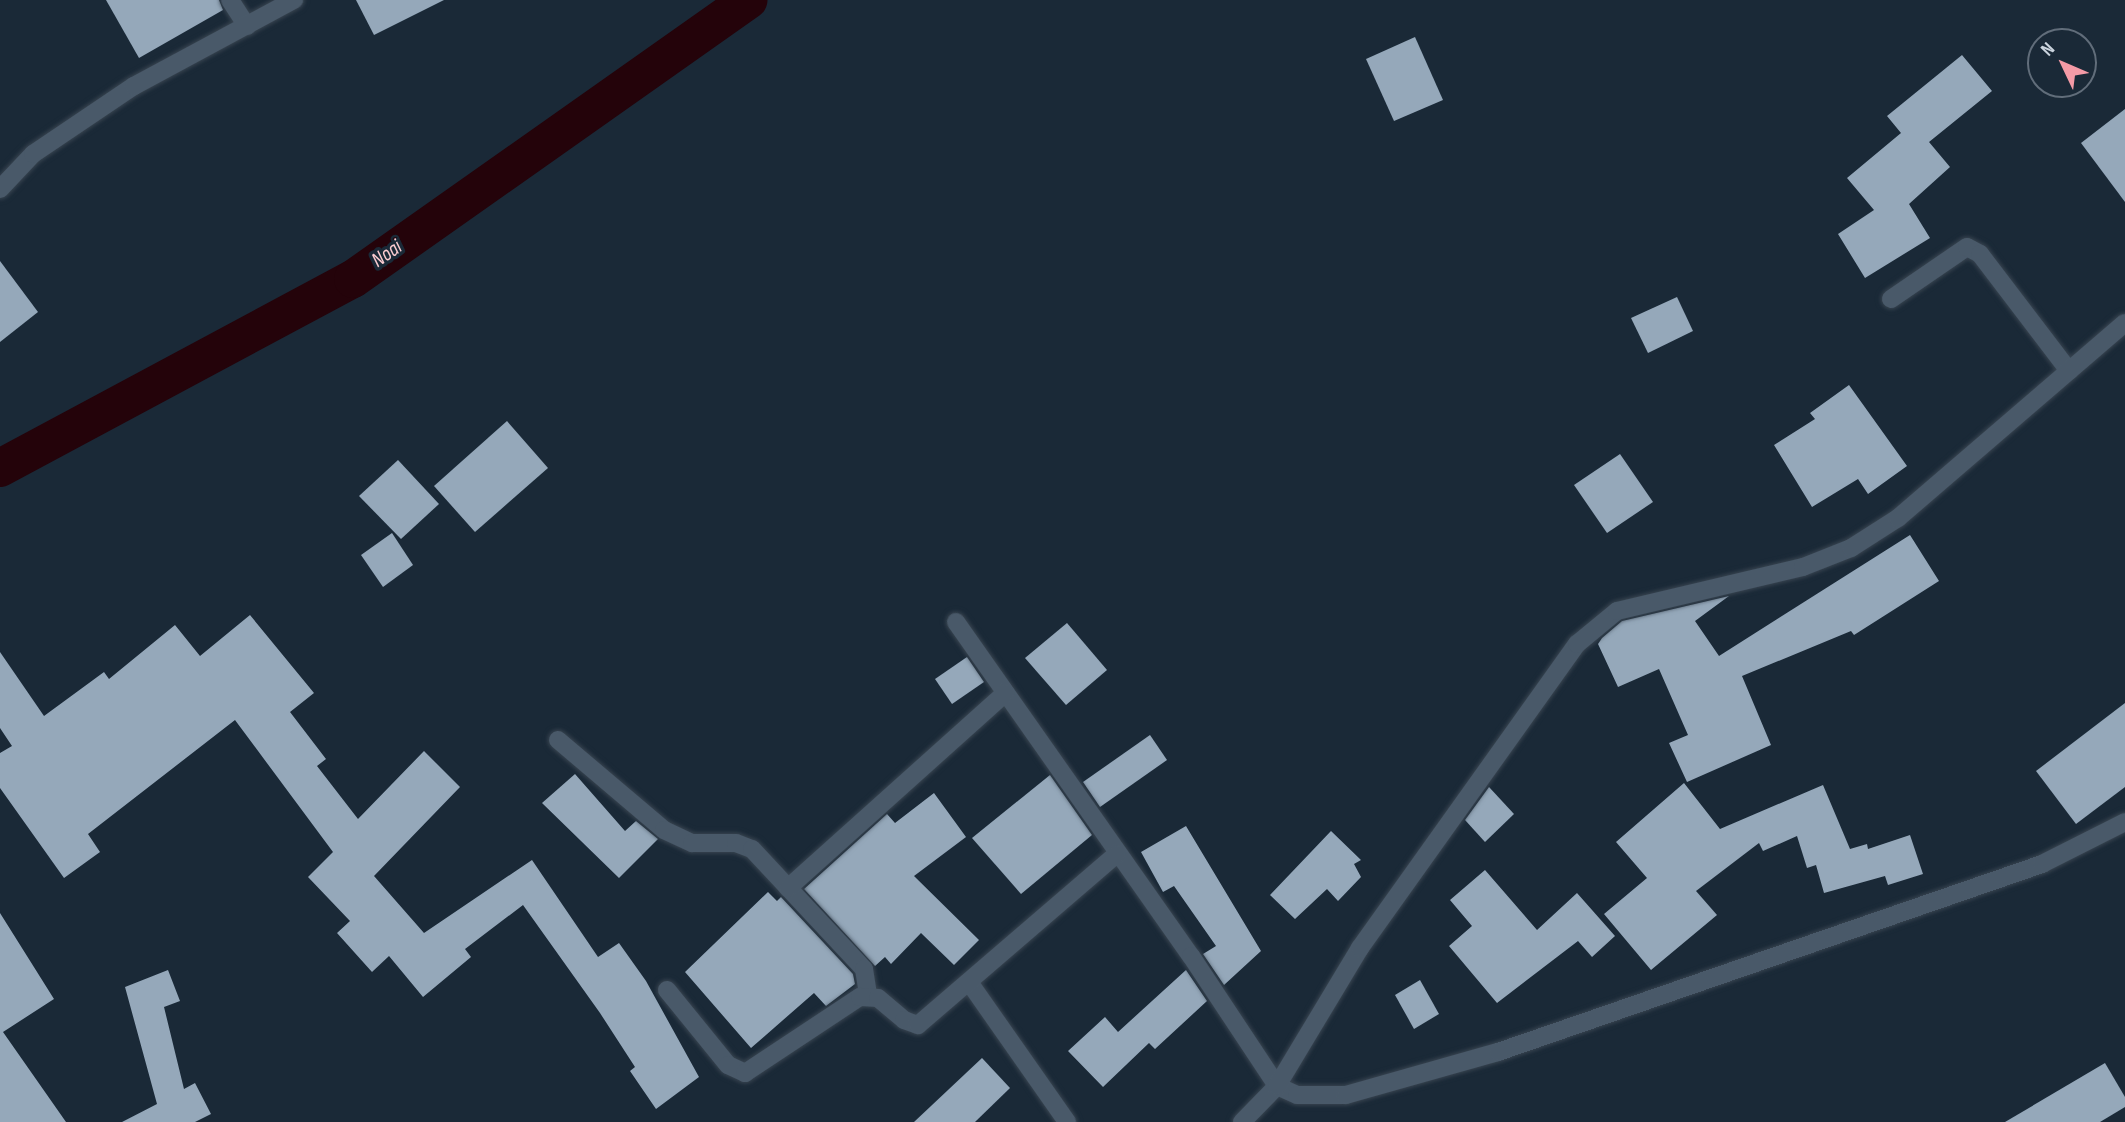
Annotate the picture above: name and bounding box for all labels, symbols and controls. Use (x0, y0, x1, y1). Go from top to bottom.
north arrow (2027, 28, 2097, 98)
text: N (2036, 38, 2060, 61)
water label: Noai (367, 235, 407, 273)

